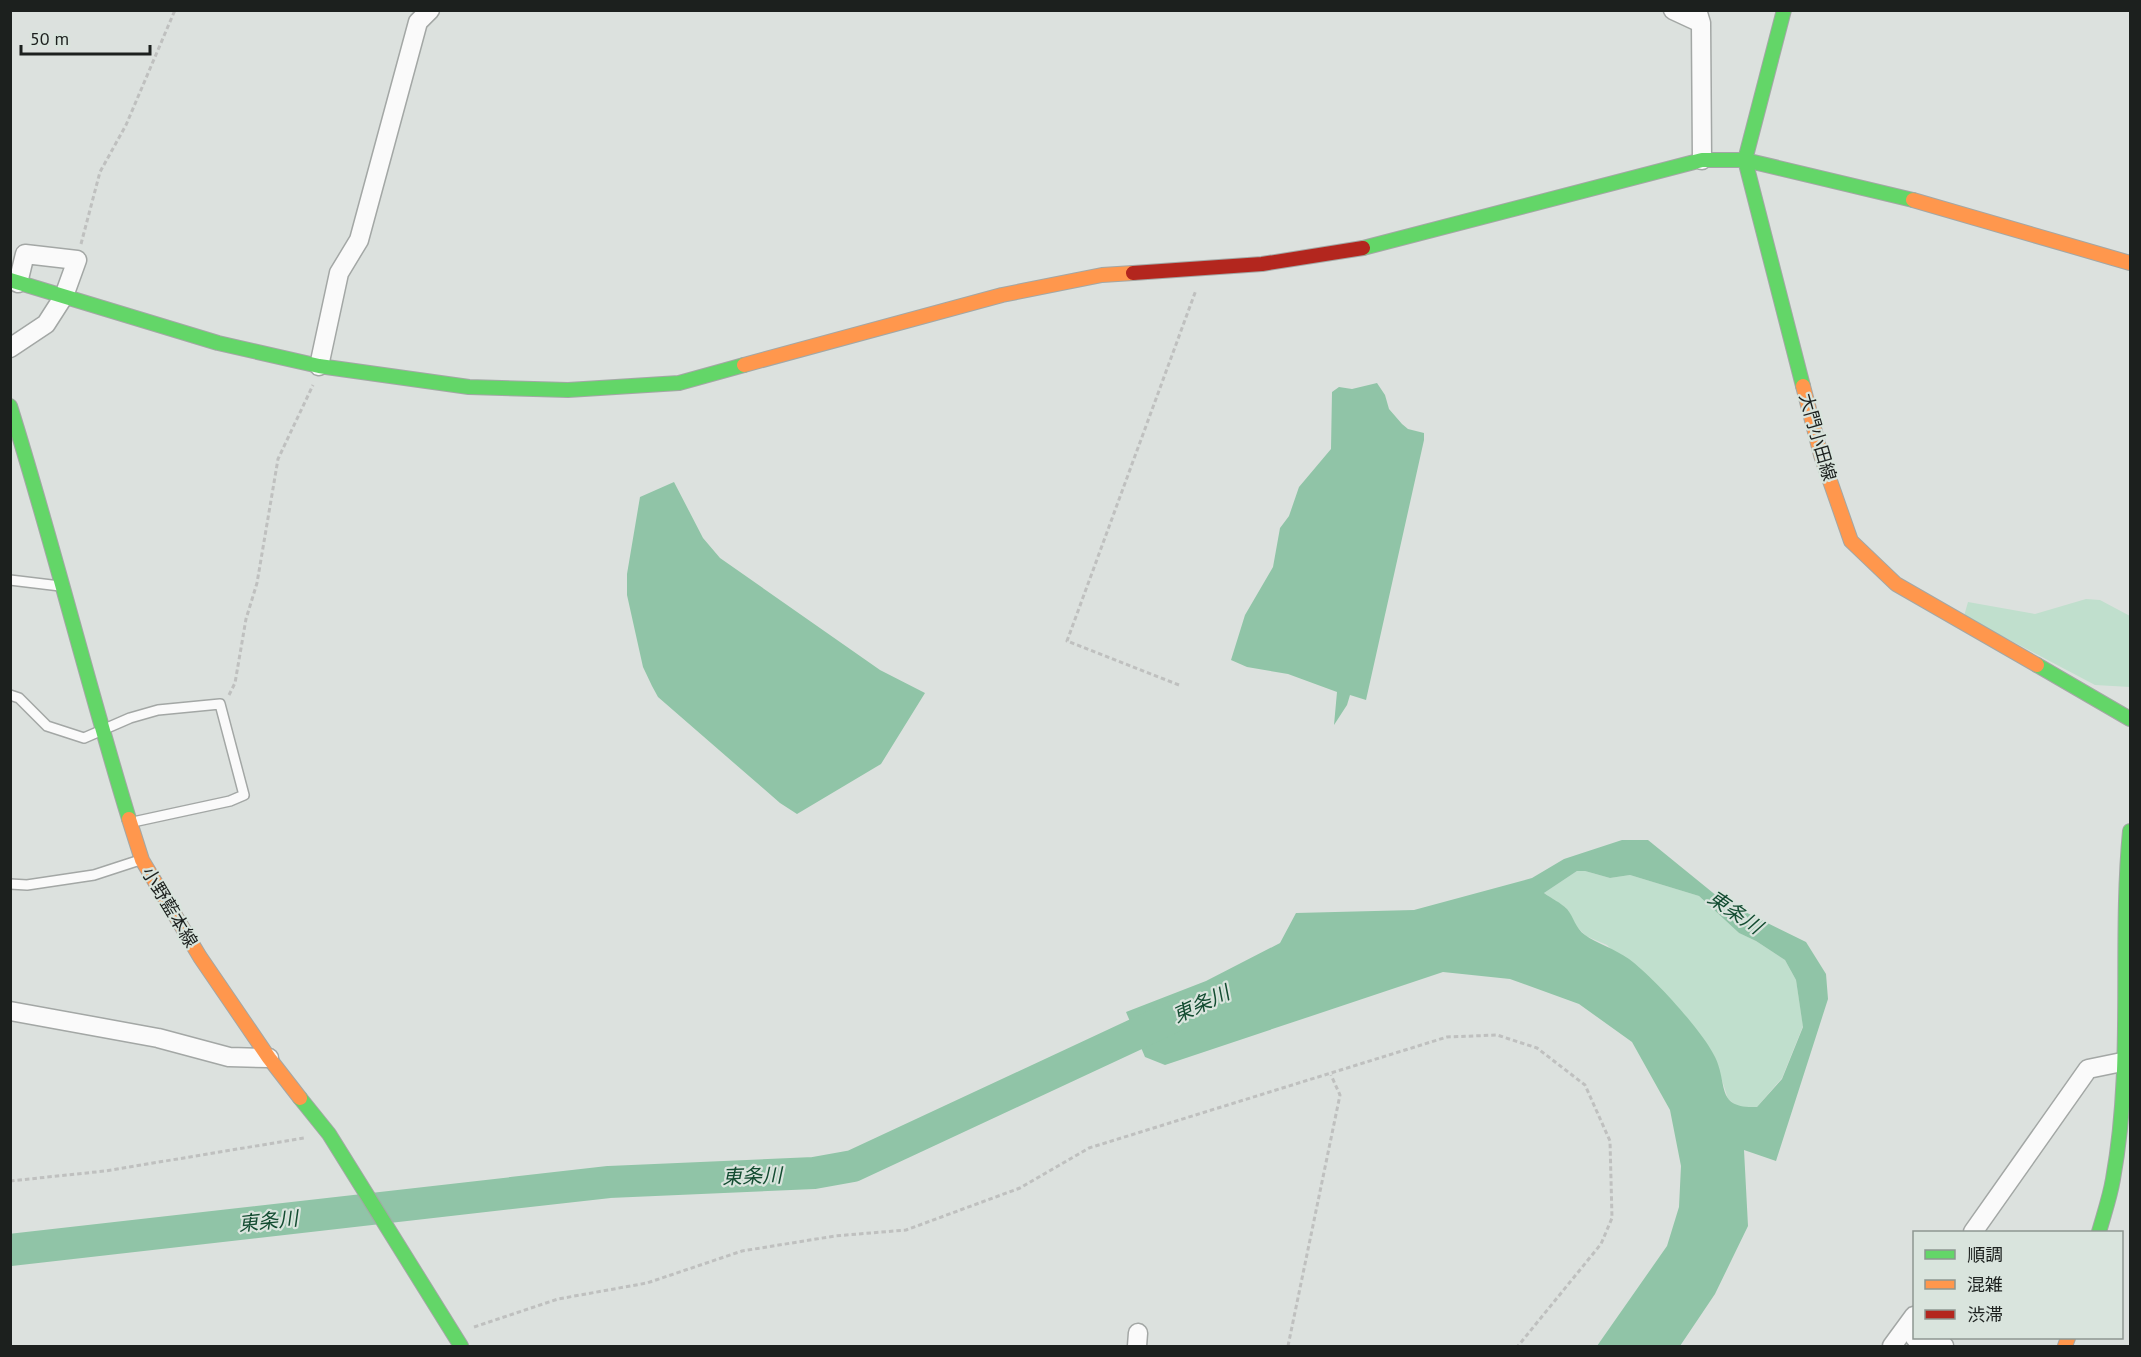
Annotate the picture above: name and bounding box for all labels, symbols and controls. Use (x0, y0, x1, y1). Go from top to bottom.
scale bar (21, 18, 150, 56)
text: 50 m (30, 27, 69, 50)
street label: 大門小田線 (1795, 391, 1841, 483)
street label: 小野藍本線 (137, 863, 203, 951)
water label: 東条川 (1703, 884, 1769, 941)
water label: 東条川 (1168, 979, 1235, 1028)
water label: 東条川 (722, 1162, 784, 1190)
water label: 東条川 (237, 1205, 301, 1237)
legend (1913, 1231, 2123, 1339)
text: 順調 (1967, 1243, 2003, 1266)
text: 混雑 (1967, 1273, 2003, 1296)
text: 渋滞 (1967, 1303, 2003, 1326)

